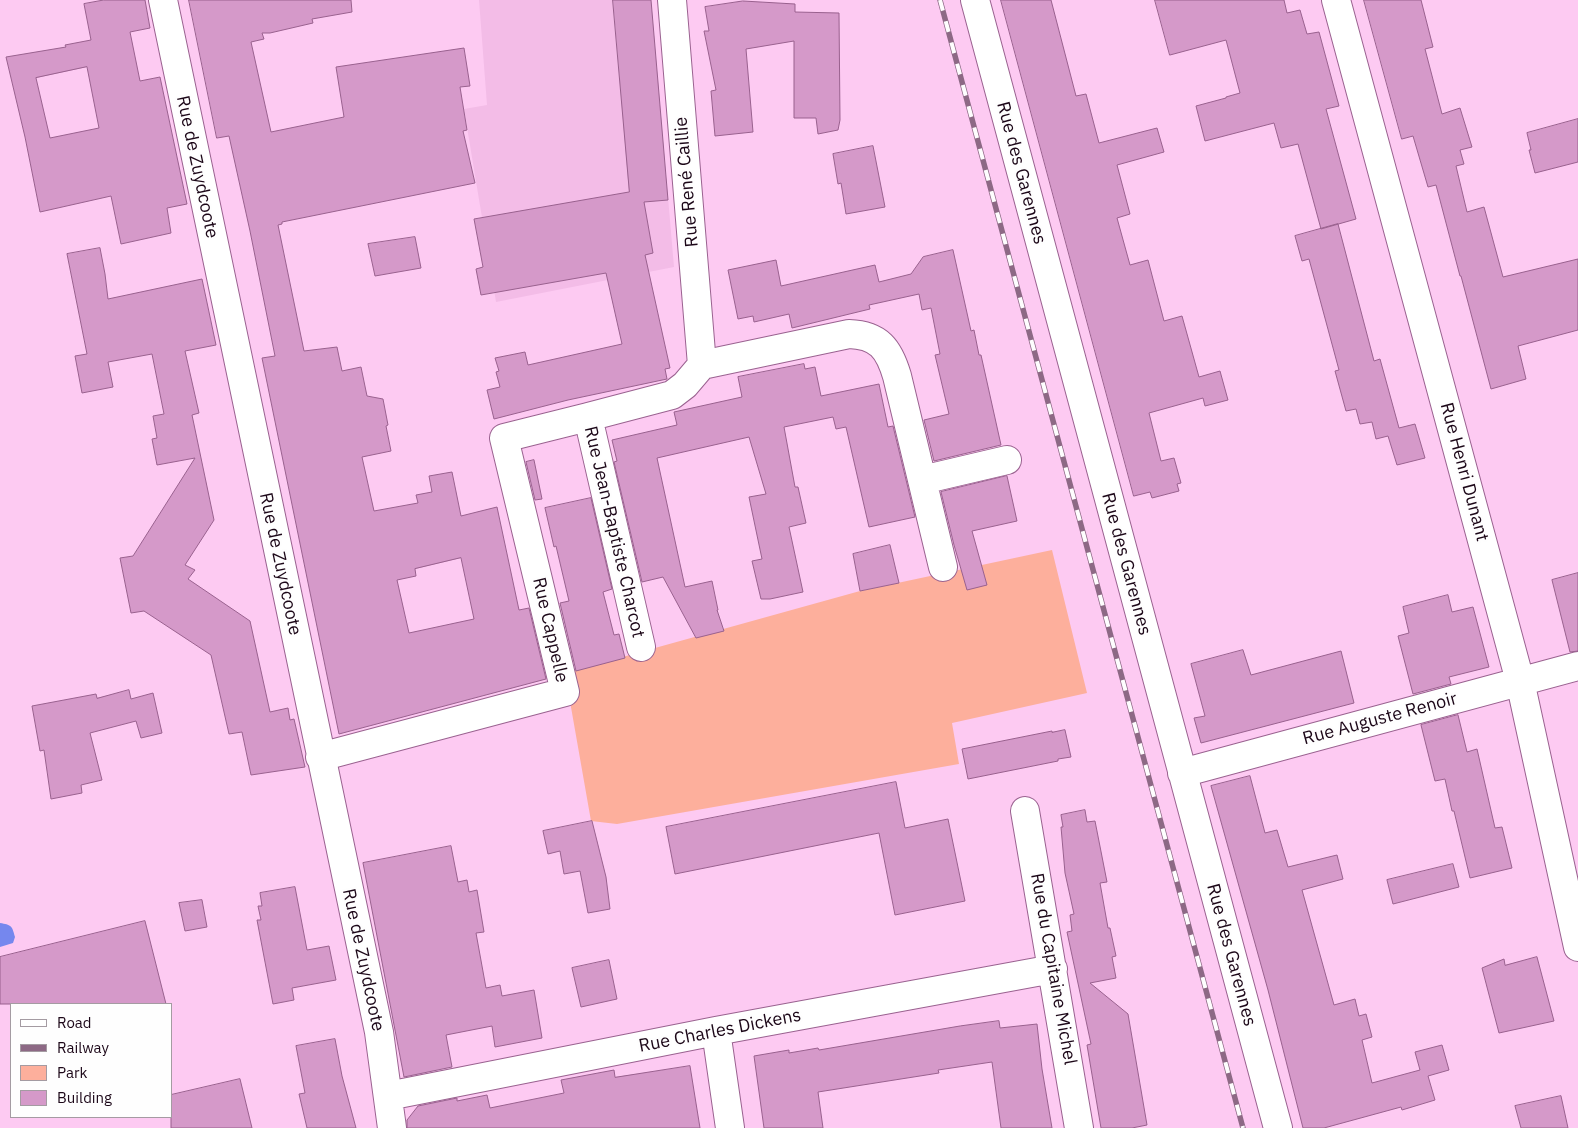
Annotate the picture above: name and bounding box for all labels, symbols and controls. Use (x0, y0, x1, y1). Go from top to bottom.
street label: Rue de Zuydcoote (171, 94, 223, 240)
street label: Rue des Garennes (992, 99, 1050, 247)
street label: Rue René Caillie (671, 116, 703, 248)
street label: Rue Henri Dunant (1435, 400, 1493, 544)
street label: Rue Jean-Baptiste Charcot (579, 424, 649, 640)
street label: Rue des Garennes (1097, 490, 1155, 638)
street label: Rue de Zuydcoote (254, 491, 306, 637)
street label: Rue Cappelle (527, 575, 573, 685)
street label: Rue Auguste Renoir (1300, 688, 1460, 750)
street label: Rue du Capitaine Michel (1025, 871, 1081, 1067)
street label: Rue des Garennes (1202, 881, 1260, 1029)
street label: Rue de Zuydcoote (337, 887, 389, 1033)
legend (10, 1003, 172, 1118)
street label: Rue Charles Dickens (637, 1005, 803, 1057)
text: Road (57, 1013, 92, 1032)
text: Railway (57, 1038, 109, 1057)
text: Park (57, 1063, 87, 1082)
text: Building (57, 1088, 112, 1107)

